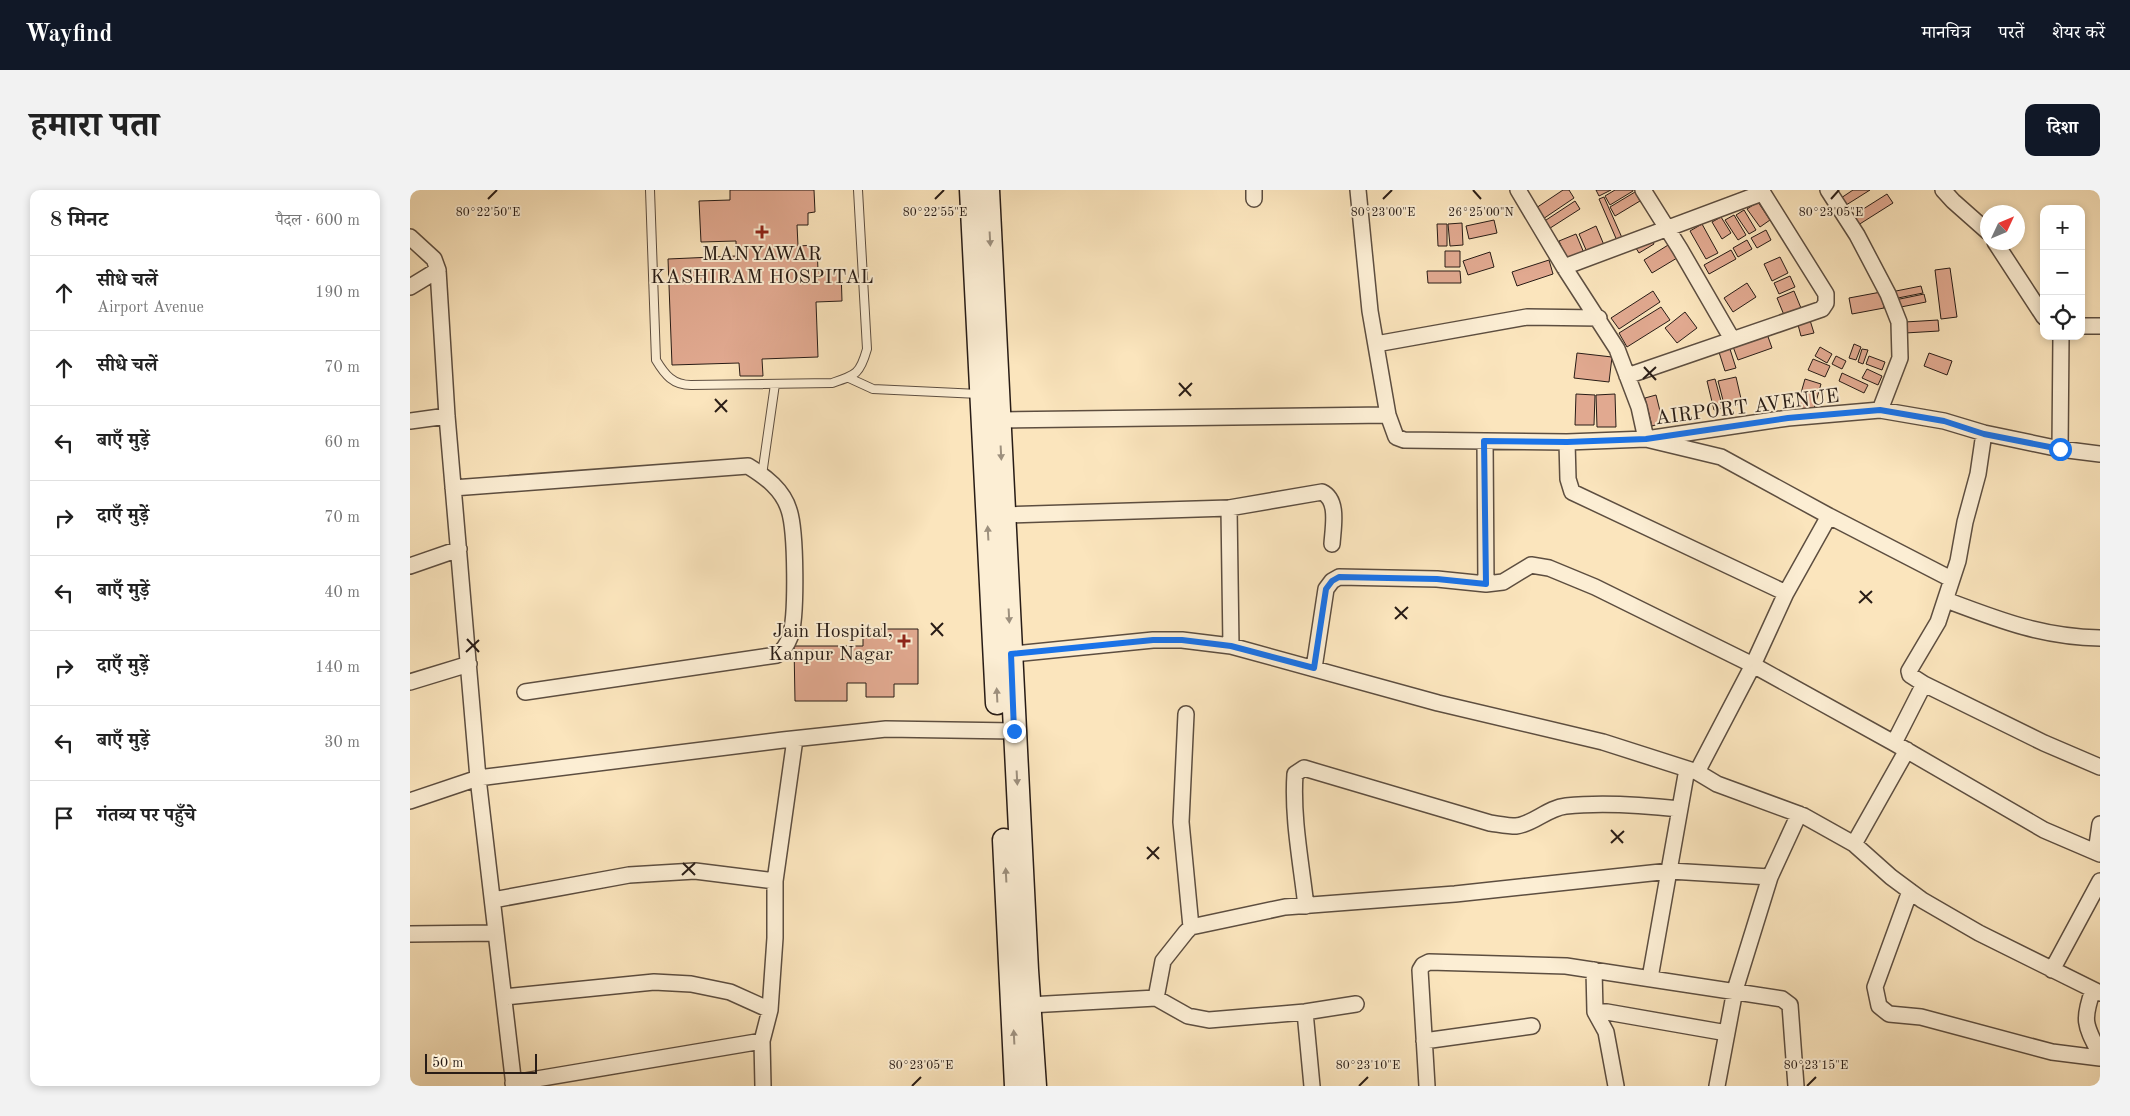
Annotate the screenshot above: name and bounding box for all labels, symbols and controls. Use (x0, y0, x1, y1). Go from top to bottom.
text: Wayfind (25, 23, 112, 47)
text: मानचित्र (1922, 24, 1971, 42)
text: परतें (1999, 24, 2024, 42)
text: शेयर करें (2052, 24, 2105, 42)
button: दिशा (2025, 104, 2100, 156)
text: हमारा पता (30, 109, 159, 144)
north arrow (1980, 205, 2025, 250)
map controls (2040, 205, 2085, 340)
button: + (2040, 205, 2085, 250)
text: 80°22'50"E (456, 206, 520, 219)
text: 80°22'55"E (903, 206, 967, 219)
text: 26°25'00"N (1448, 206, 1514, 219)
text: 80°23'05"E (1799, 206, 1863, 219)
text: 80°23'00"E (1351, 207, 1415, 219)
text: 8 मिनट (50, 210, 108, 231)
text: पैदल · 600 m (275, 213, 360, 229)
marker: MANYAWAR KASHIRAM HOSPITAL (755, 225, 769, 239)
one-way arrow (986, 231, 994, 247)
place label: MANYAWAR KASHIRAM HOSPITAL (650, 245, 874, 288)
button: − (2040, 250, 2085, 295)
text: सीधे चलें (97, 272, 157, 291)
icon: ahead (50, 279, 78, 307)
text: 190 m (315, 285, 360, 301)
button: locate (2040, 295, 2085, 340)
text: Airport Avenue (97, 300, 204, 316)
icon: ahead (50, 354, 78, 382)
text: सीधे चलें (97, 357, 157, 376)
text: 70 m (324, 360, 360, 376)
street label: AIRPORT AVENUE (1654, 387, 1840, 429)
icon: left (50, 429, 78, 457)
text: बाएँ मुड़ें (97, 432, 149, 451)
text: 60 m (324, 435, 360, 451)
route start (2049, 438, 2072, 461)
one-way arrow (997, 446, 1005, 462)
icon: right (50, 504, 78, 532)
text: दाएँ मुड़ें (97, 507, 149, 526)
text: 70 m (324, 510, 360, 526)
one-way arrow (983, 525, 991, 541)
icon: left (50, 579, 78, 607)
text: बाएँ मुड़ें (97, 582, 149, 601)
text: 40 m (324, 585, 360, 601)
one-way arrow (1005, 608, 1013, 624)
place label: Jain Hospital, Kanpur Nagar (768, 622, 893, 665)
marker: Jain Hospital, Kanpur Nagar (897, 634, 911, 648)
icon: right (50, 654, 78, 682)
text: दाएँ मुड़ें (97, 657, 149, 676)
text: 140 m (315, 660, 360, 676)
one-way arrow (993, 687, 1001, 703)
route end (1003, 720, 1026, 743)
icon: left (50, 729, 78, 757)
text: बाएँ मुड़ें (97, 732, 149, 751)
text: 30 m (324, 735, 360, 751)
one-way arrow (1013, 770, 1021, 786)
icon: arrive (50, 804, 78, 832)
text: गंतव्य पर पहुँचे (97, 807, 196, 826)
one-way arrow (1002, 867, 1010, 883)
one-way arrow (1010, 1029, 1018, 1045)
scale bar (425, 1051, 538, 1074)
text: 50 m (432, 1056, 463, 1070)
text: 80°23'05"E (889, 1059, 953, 1072)
text: 80°23'15"E (1784, 1059, 1848, 1072)
text: 80°23'10"E (1336, 1060, 1400, 1072)

